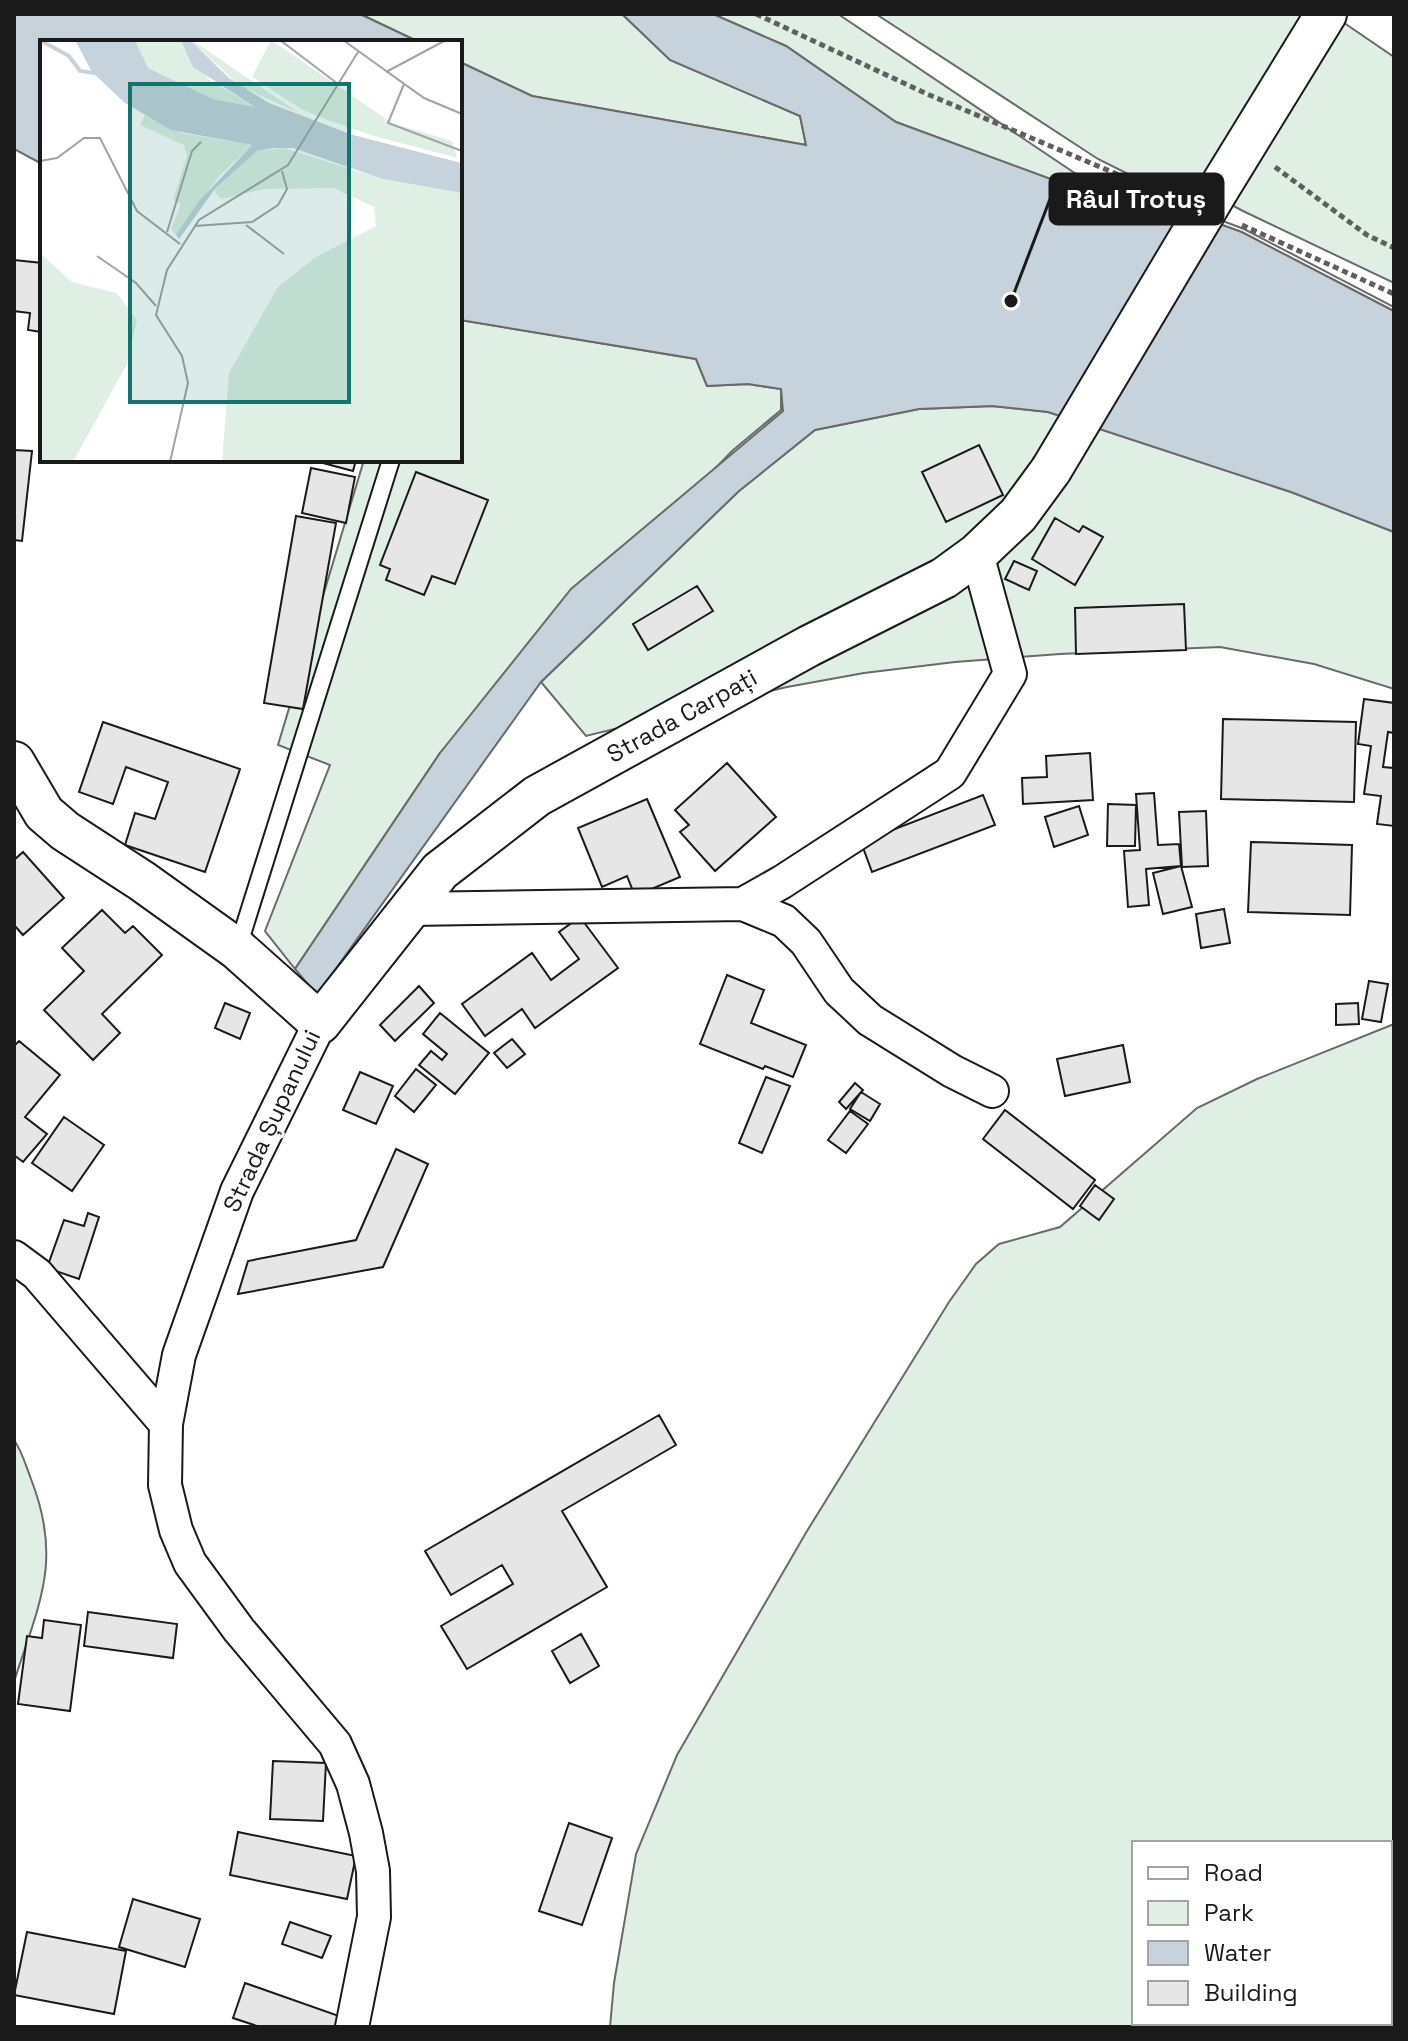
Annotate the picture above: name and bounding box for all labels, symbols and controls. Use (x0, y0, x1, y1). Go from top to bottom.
inset map (40, 40, 462, 462)
callout: Râul Trotuș (1050, 174, 1223, 224)
text: Râul Trotuș (1066, 182, 1206, 216)
street label: Strada Carpați (601, 662, 762, 770)
street label: Strada Șupanului (216, 1025, 327, 1217)
legend (1132, 1841, 1392, 2025)
text: Road (1204, 1857, 1263, 1888)
text: Park (1204, 1897, 1254, 1928)
text: Water (1204, 1937, 1272, 1968)
text: Building (1204, 1977, 1298, 2008)

